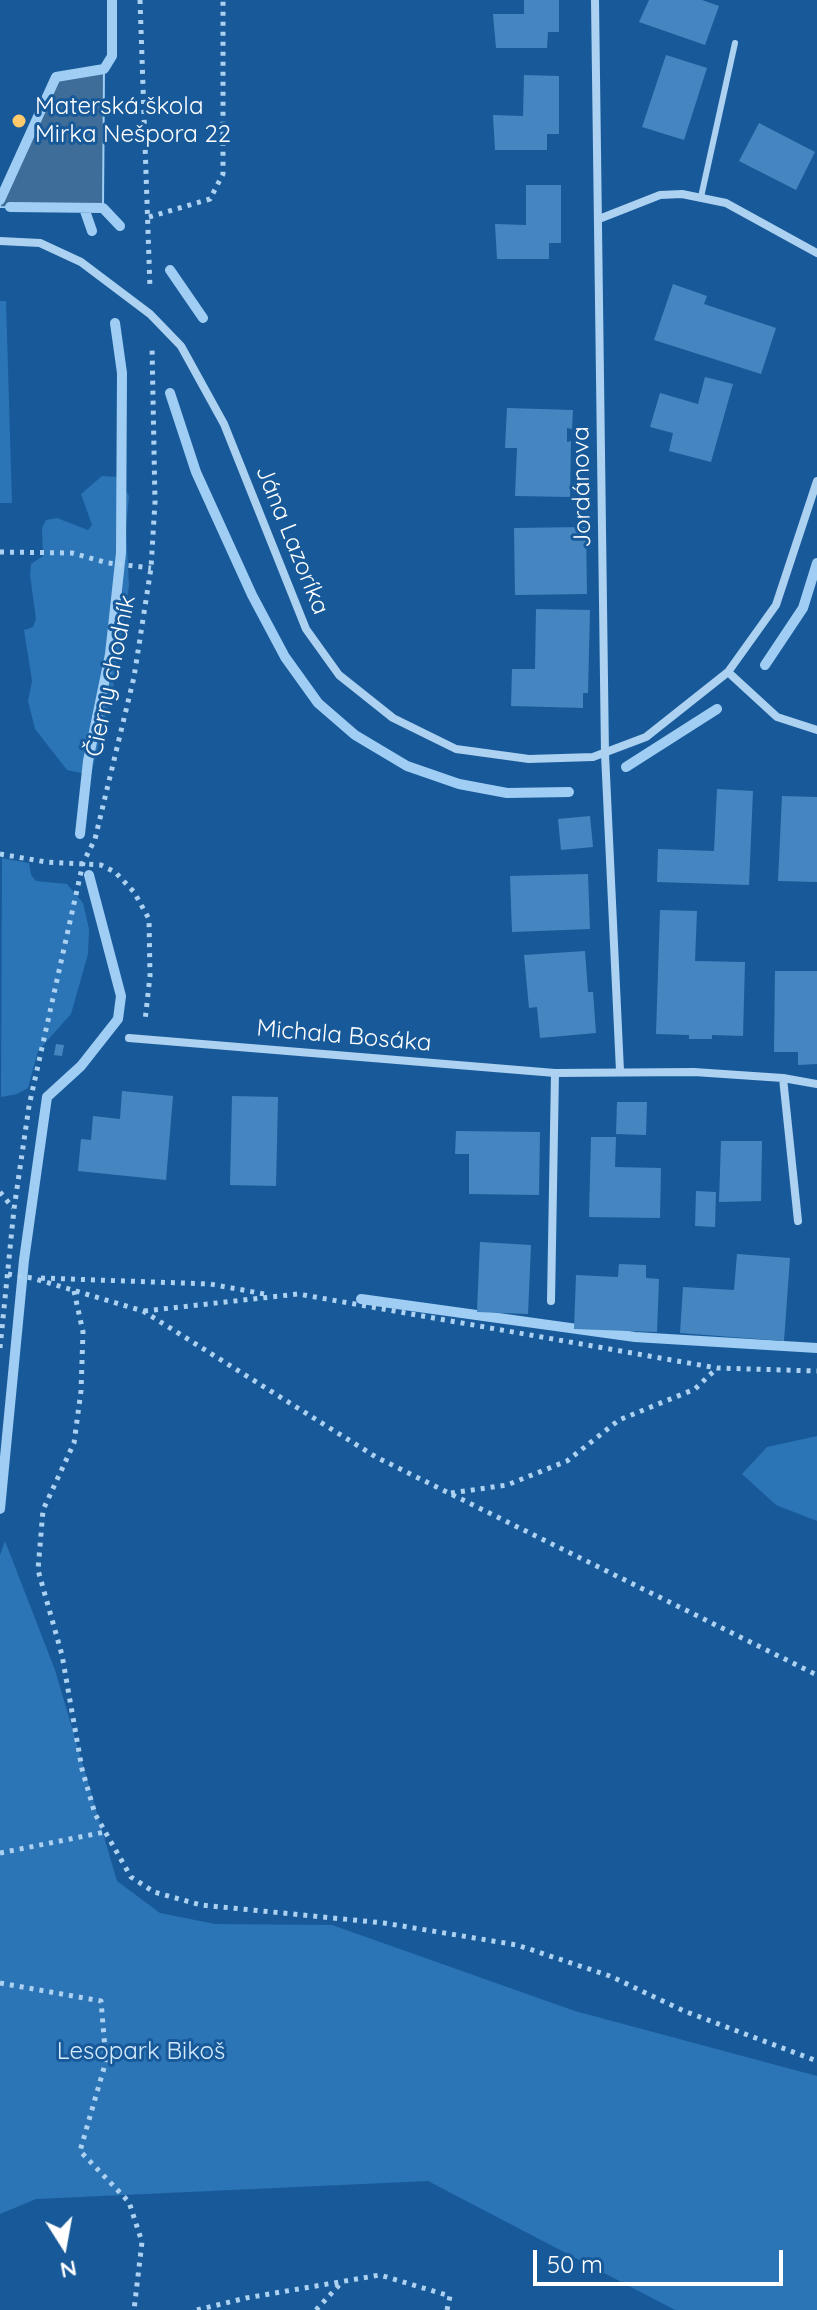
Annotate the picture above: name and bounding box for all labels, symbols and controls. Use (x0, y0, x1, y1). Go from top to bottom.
place label: Materská škola Mirka Nešpora 22 (35, 93, 231, 149)
marker: Materská škola Mirka Nešpora 22 (10, 112, 28, 130)
street label: Jordánova (567, 426, 597, 548)
street label: Jána Lazoríka (249, 461, 335, 619)
street label: Čierny chodník (80, 593, 142, 759)
street label: Michala Bosáka (255, 1014, 433, 1058)
park label: Lesopark Bikoš (57, 2038, 225, 2066)
north arrow (24, 2206, 104, 2286)
scale bar (537, 2234, 787, 2284)
text: 50 m (547, 2249, 603, 2279)
text: N (58, 2254, 79, 2285)

